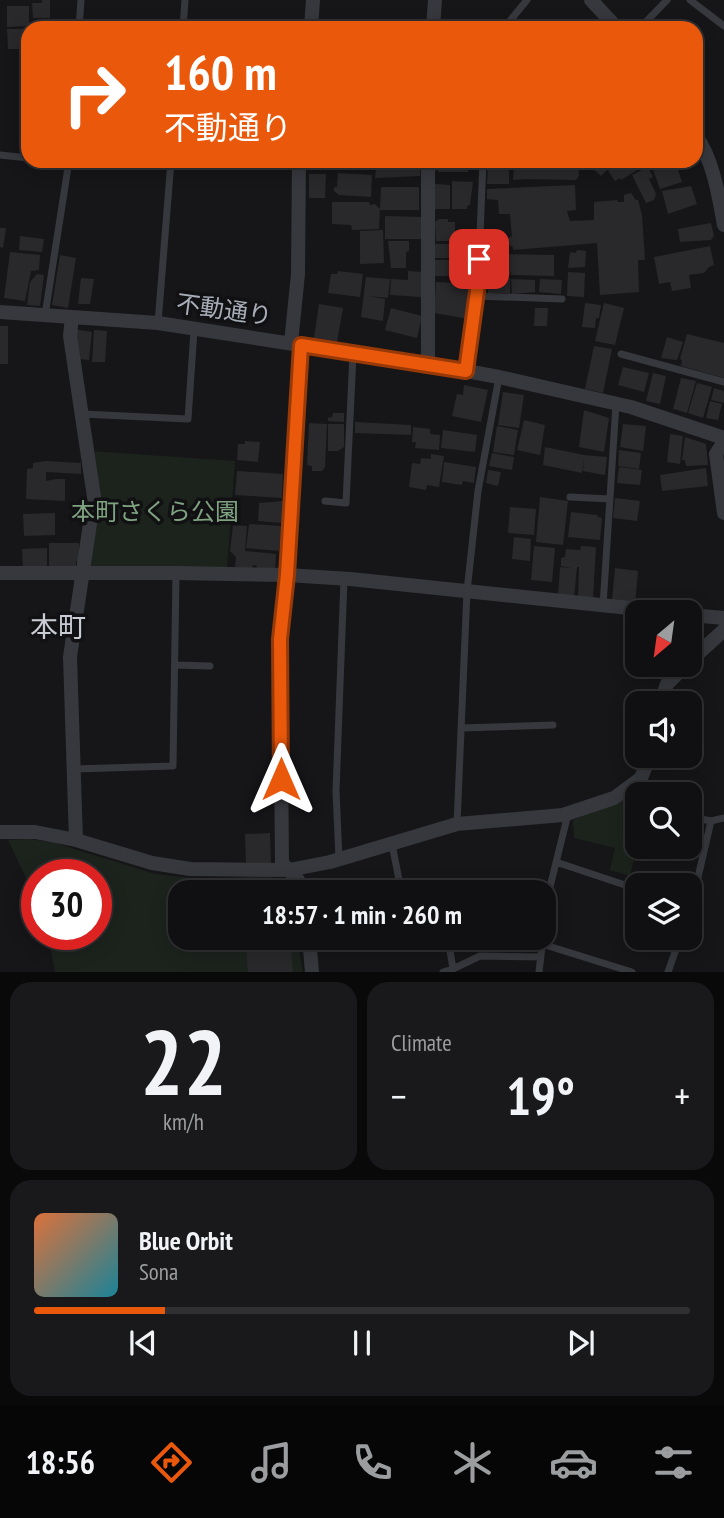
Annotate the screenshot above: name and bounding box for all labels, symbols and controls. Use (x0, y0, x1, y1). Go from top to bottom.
text: 160 m (164, 40, 277, 104)
icon: right (49, 49, 140, 140)
text: 不動通り (164, 106, 292, 148)
pin (449, 229, 509, 289)
icon: arrive (460, 240, 498, 278)
street label: 不動通り (174, 287, 274, 332)
park label: 本町さくら公園 (71, 496, 239, 527)
north arrow (625, 600, 702, 677)
map controls (625, 600, 702, 950)
district label: 本町 (30, 608, 86, 645)
button: sound (625, 691, 702, 768)
position arrow (244, 742, 318, 816)
button: search (625, 782, 702, 859)
speed limit sign: 30 (21, 859, 112, 950)
button: layers (625, 873, 702, 950)
text: 18:57 · 1 min · 260 m (262, 898, 462, 931)
text: 22 (140, 1002, 227, 1120)
text: Climate (391, 1028, 452, 1057)
text: 19° (506, 1062, 575, 1129)
text: − (391, 1071, 407, 1120)
text: + (674, 1071, 690, 1120)
text: km/h (163, 1107, 204, 1136)
text: Blue Orbit (139, 1224, 233, 1257)
text: Sona (139, 1257, 178, 1286)
icon: previous (124, 1324, 162, 1362)
icon: pause (343, 1324, 381, 1362)
icon: next (562, 1324, 600, 1362)
icon: directions (147, 1438, 196, 1487)
icon: music (247, 1438, 296, 1487)
icon: phone (348, 1438, 397, 1487)
icon: climate (448, 1438, 497, 1487)
icon: car (549, 1438, 598, 1487)
icon: filters (649, 1438, 698, 1487)
text: 18:56 (26, 1441, 95, 1483)

